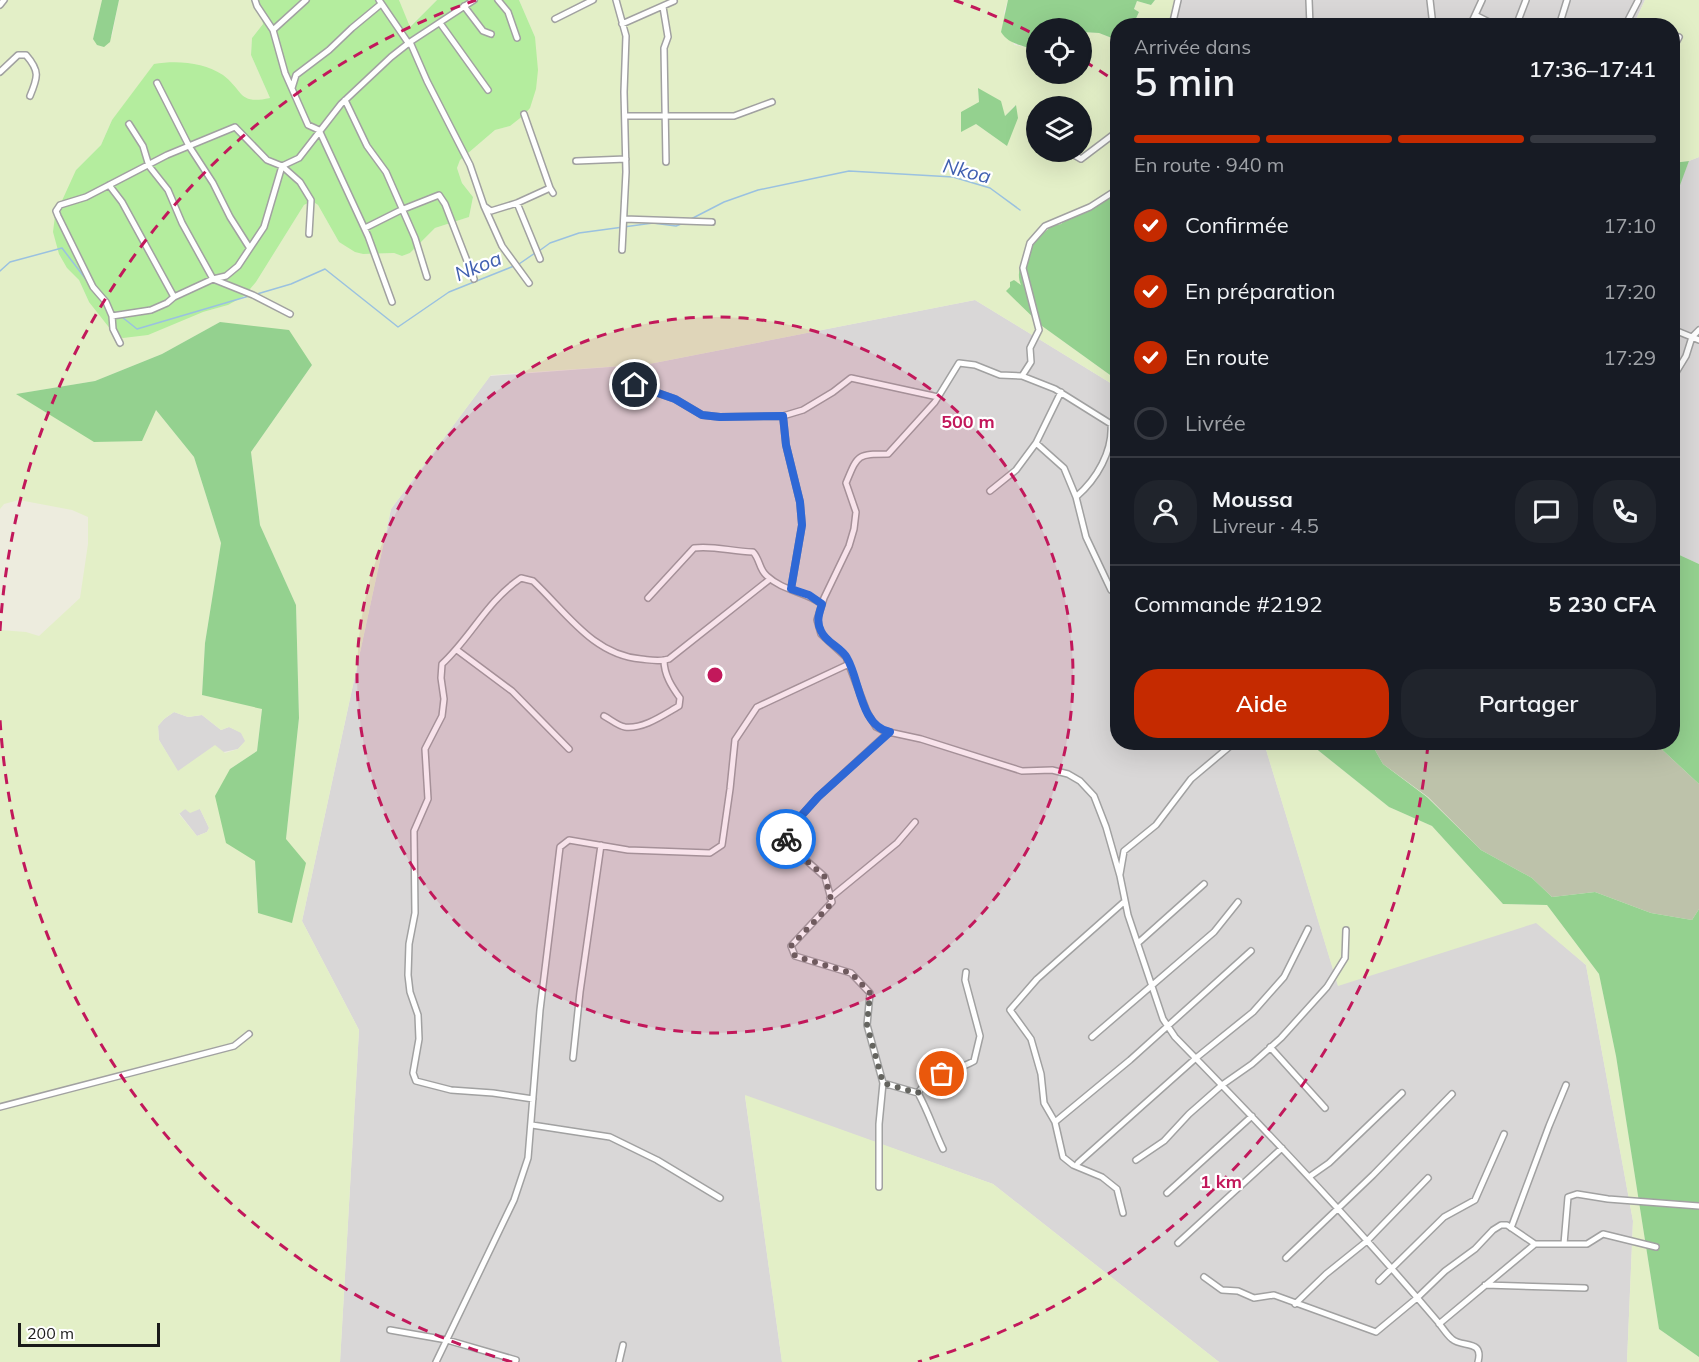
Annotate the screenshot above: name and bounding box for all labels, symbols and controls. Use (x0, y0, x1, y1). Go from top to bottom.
map controls (1026, 18, 1092, 162)
button: locate (1026, 18, 1092, 84)
text: Arrivée dans (1134, 34, 1251, 59)
text: 17:36–17:41 (1529, 55, 1656, 83)
text: 5 min (1134, 57, 1235, 106)
button: layers (1026, 96, 1092, 162)
text: En route · 940 m (1134, 152, 1284, 177)
water label: Nkoa (941, 153, 994, 189)
icon: check (1134, 209, 1167, 242)
text: Confirmée (1185, 211, 1289, 239)
text: 17:10 (1603, 213, 1656, 238)
water label: Nkoa (451, 245, 505, 286)
icon: check (1134, 275, 1167, 308)
text: En préparation (1185, 277, 1335, 305)
text: 17:20 (1603, 279, 1656, 304)
icon: check (1134, 341, 1167, 374)
text: En route (1185, 343, 1269, 371)
text: 17:29 (1603, 345, 1656, 370)
pin (609, 359, 660, 410)
icon: home (618, 368, 651, 401)
text: Livrée (1185, 409, 1246, 437)
text: 500 m (941, 410, 995, 433)
button: person (1134, 480, 1197, 543)
button: chat (1515, 480, 1578, 543)
button: phone (1593, 480, 1656, 543)
text: Moussa (1212, 485, 1293, 513)
text: Livreur · 4.5 (1212, 513, 1319, 538)
text: Commande #2192 (1134, 590, 1322, 618)
text: 5 230 CFA (1548, 590, 1656, 618)
centre of rings (705, 665, 725, 685)
button: Aide (1134, 669, 1389, 738)
button: Partager (1401, 669, 1656, 738)
courier (756, 809, 816, 869)
icon: bike (770, 823, 803, 856)
pin (916, 1048, 967, 1099)
icon: bag (925, 1057, 958, 1090)
text: 1 km (1200, 1170, 1242, 1193)
scale bar (18, 1320, 160, 1348)
text: 200 m (27, 1323, 74, 1343)

